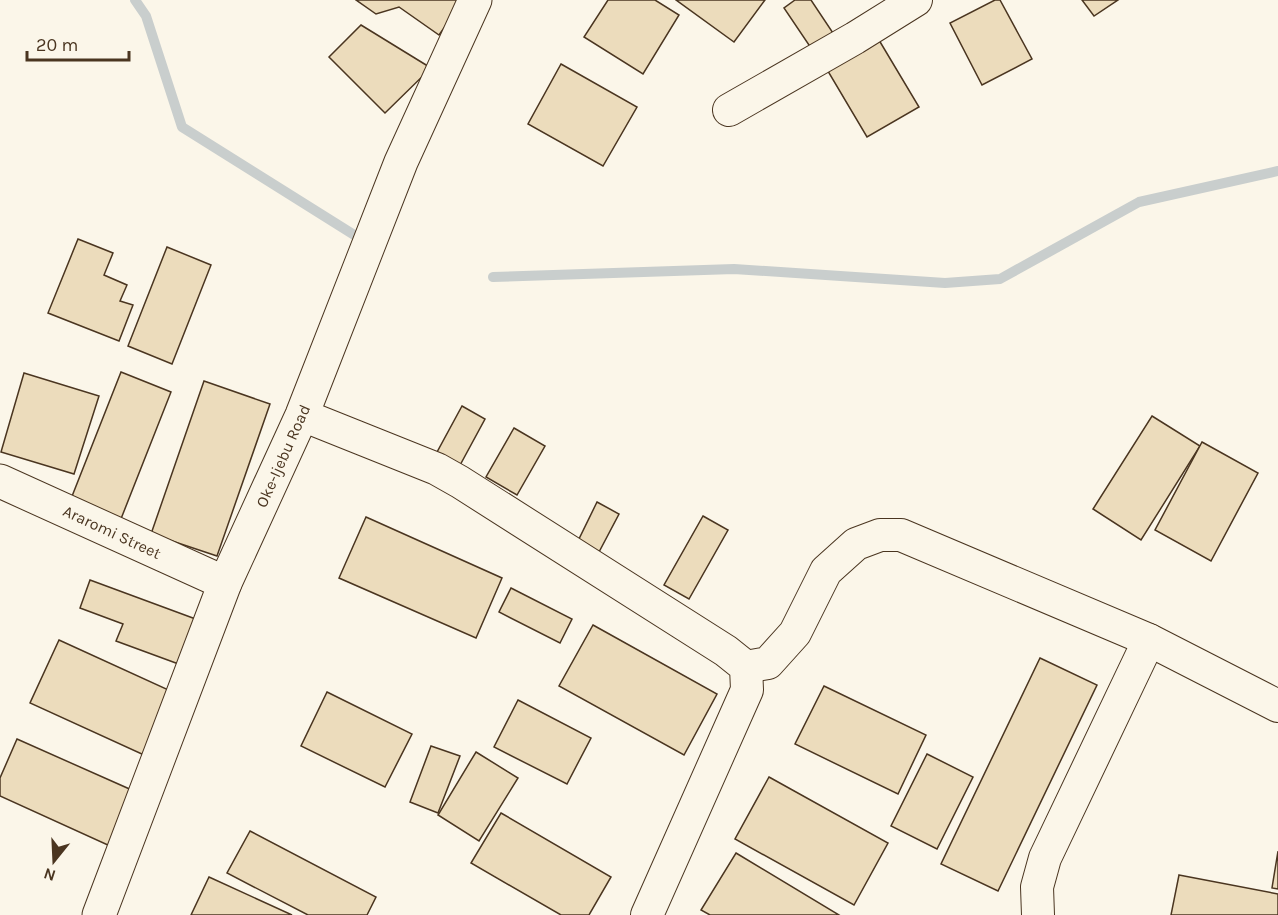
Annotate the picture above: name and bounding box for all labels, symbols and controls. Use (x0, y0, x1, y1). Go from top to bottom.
scale bar (27, 24, 129, 62)
text: 20 m (36, 34, 78, 56)
street label: Oke-Ijebu Road (252, 402, 314, 510)
street label: Araromi Street (60, 501, 164, 563)
north arrow (24, 831, 84, 891)
text: N (41, 864, 58, 886)

